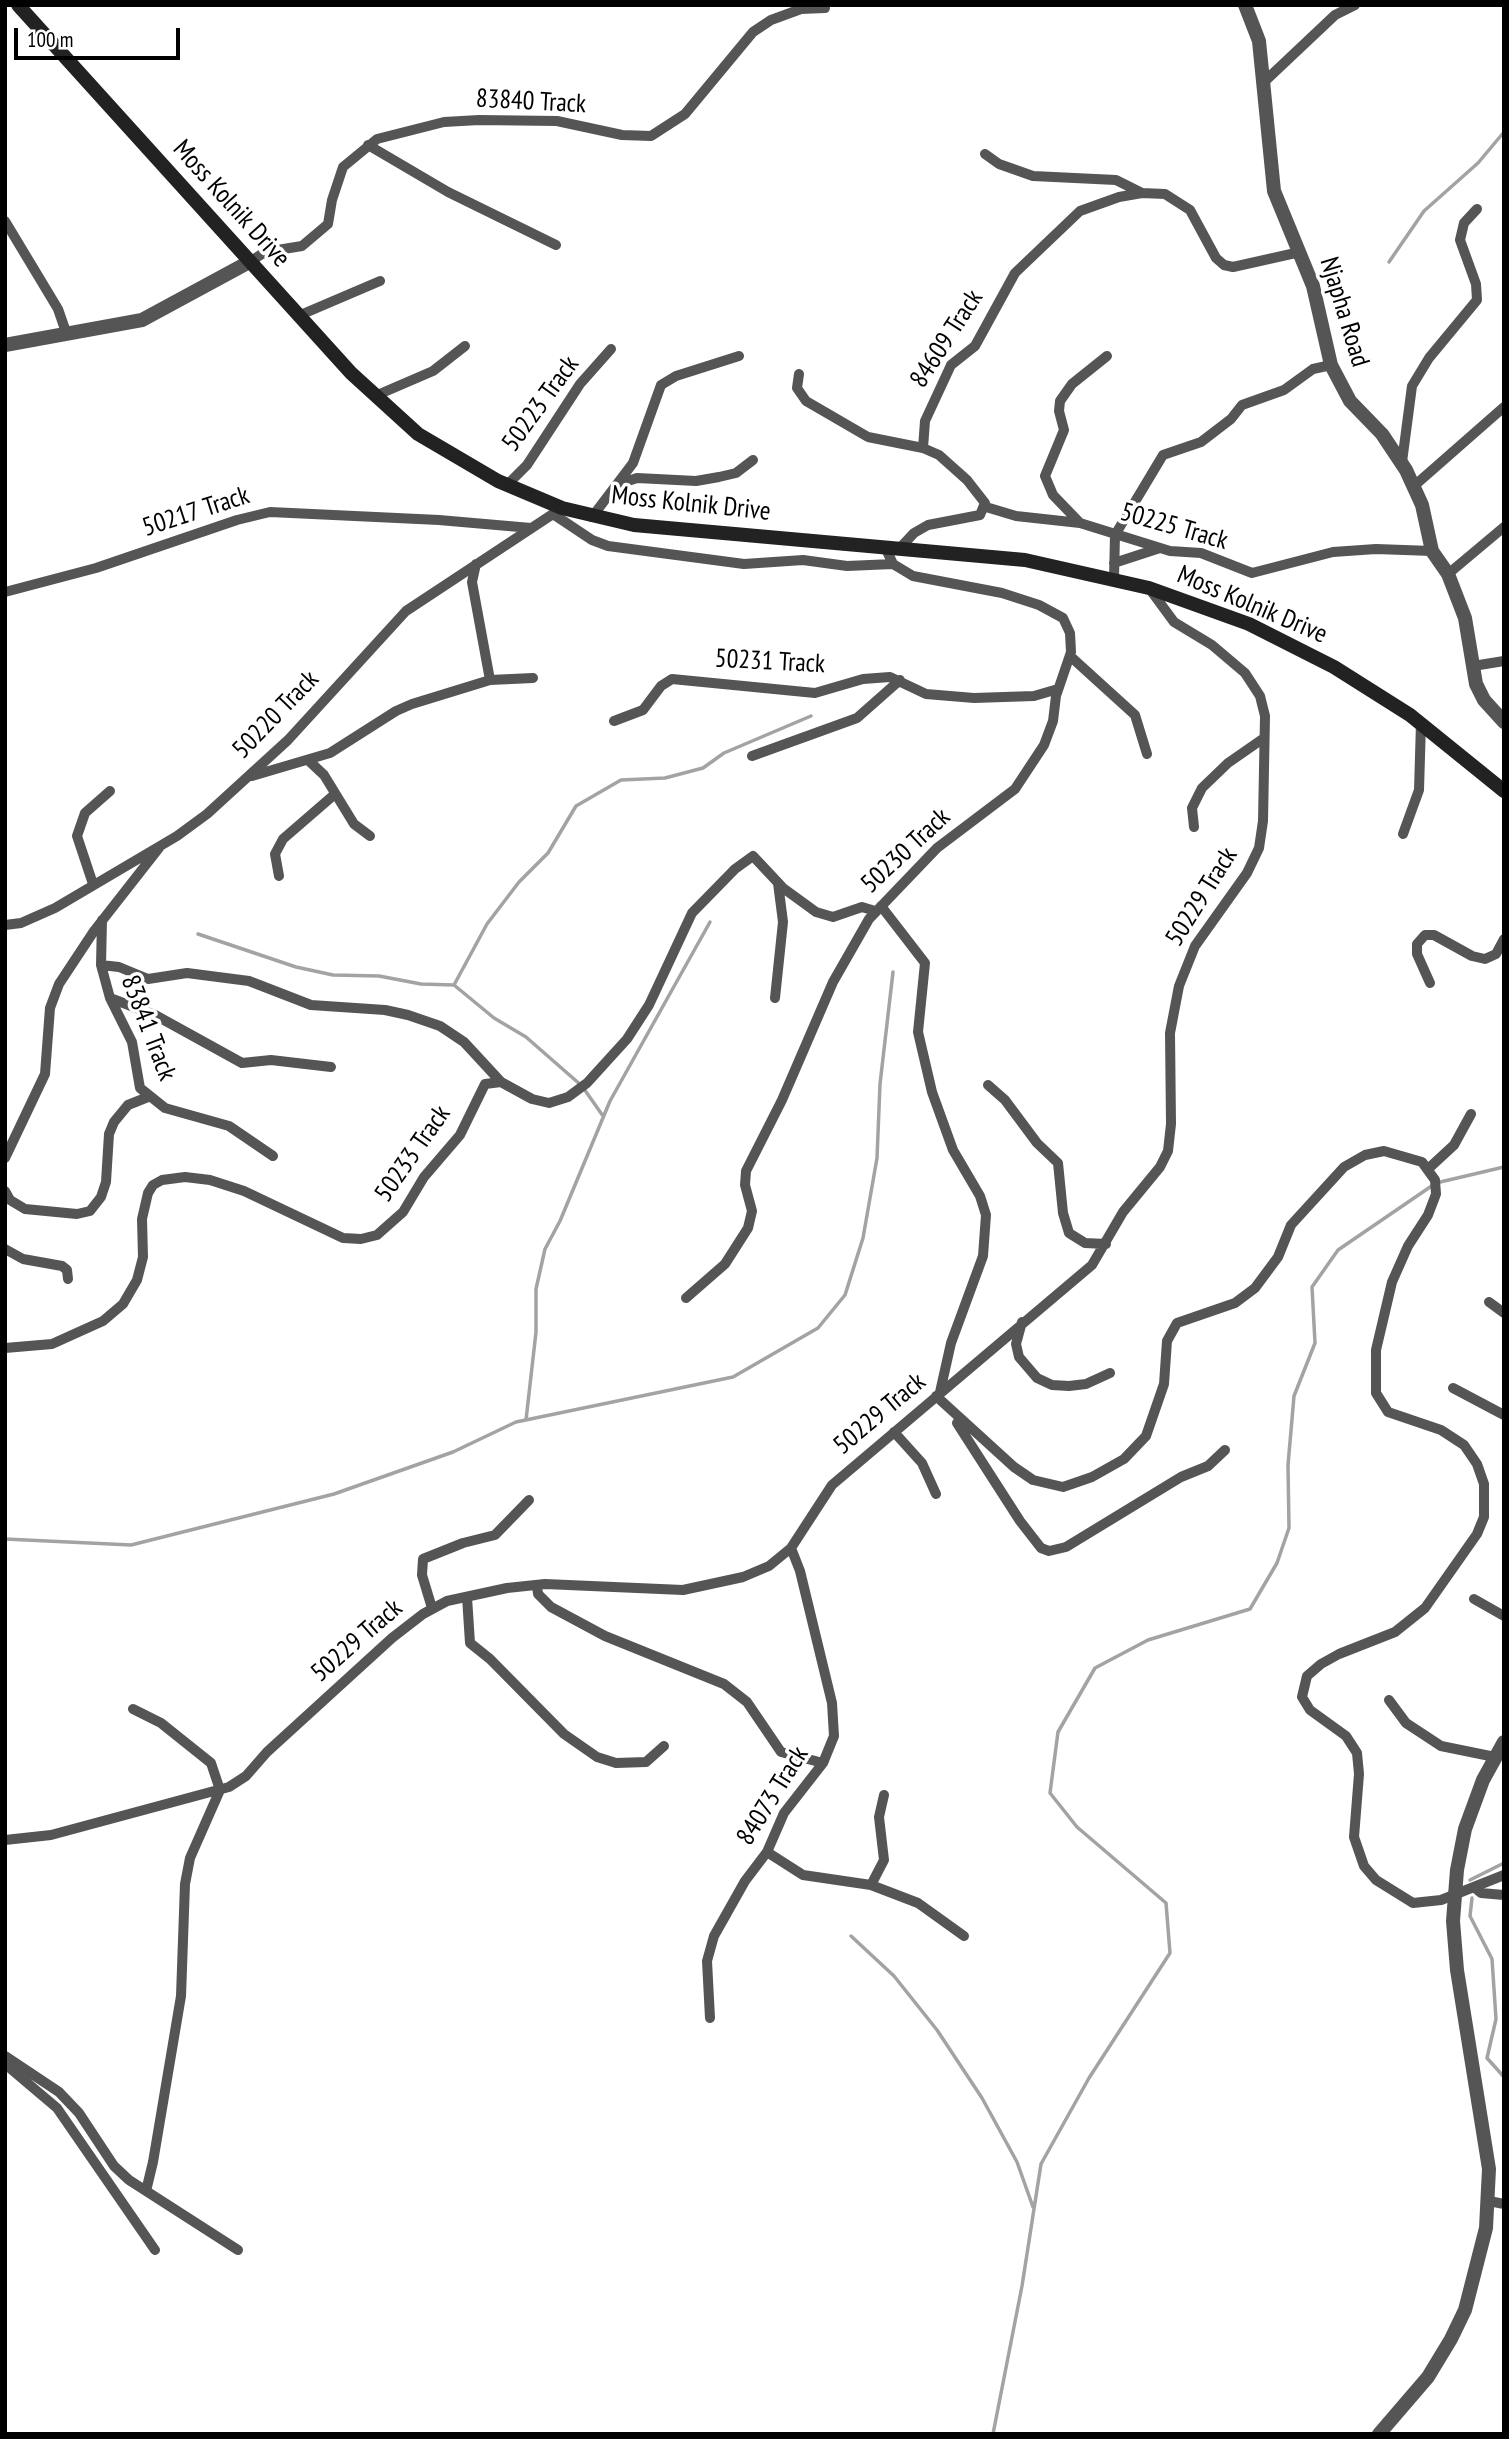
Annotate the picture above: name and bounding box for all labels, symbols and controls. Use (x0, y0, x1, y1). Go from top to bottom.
scale bar (18, 14, 184, 58)
text: 100 m (27, 26, 73, 53)
street label: 83840 Track (475, 84, 587, 120)
street label: Moss Kolnik Drive (166, 134, 296, 274)
street label: Njapha Road (1313, 253, 1375, 371)
street label: 84609 Track (904, 284, 990, 394)
street label: 50223 Track (496, 350, 586, 458)
street label: 50217 Track (139, 480, 253, 544)
street label: Moss Kolnik Drive (610, 480, 772, 528)
street label: 50225 Track (1117, 497, 1231, 557)
street label: Moss Kolnik Drive (1172, 559, 1332, 651)
street label: 50231 Track (714, 644, 826, 680)
street label: 50220 Track (226, 664, 326, 766)
street label: 50230 Track (855, 802, 957, 900)
street label: 50229 Track (1160, 842, 1244, 952)
street label: 83841 Track (114, 971, 182, 1085)
street label: 50233 Track (369, 1100, 457, 1208)
street label: 50229 Track (828, 1367, 932, 1461)
street label: 50229 Track (305, 1593, 409, 1689)
street label: 84073 Track (731, 1741, 815, 1851)

